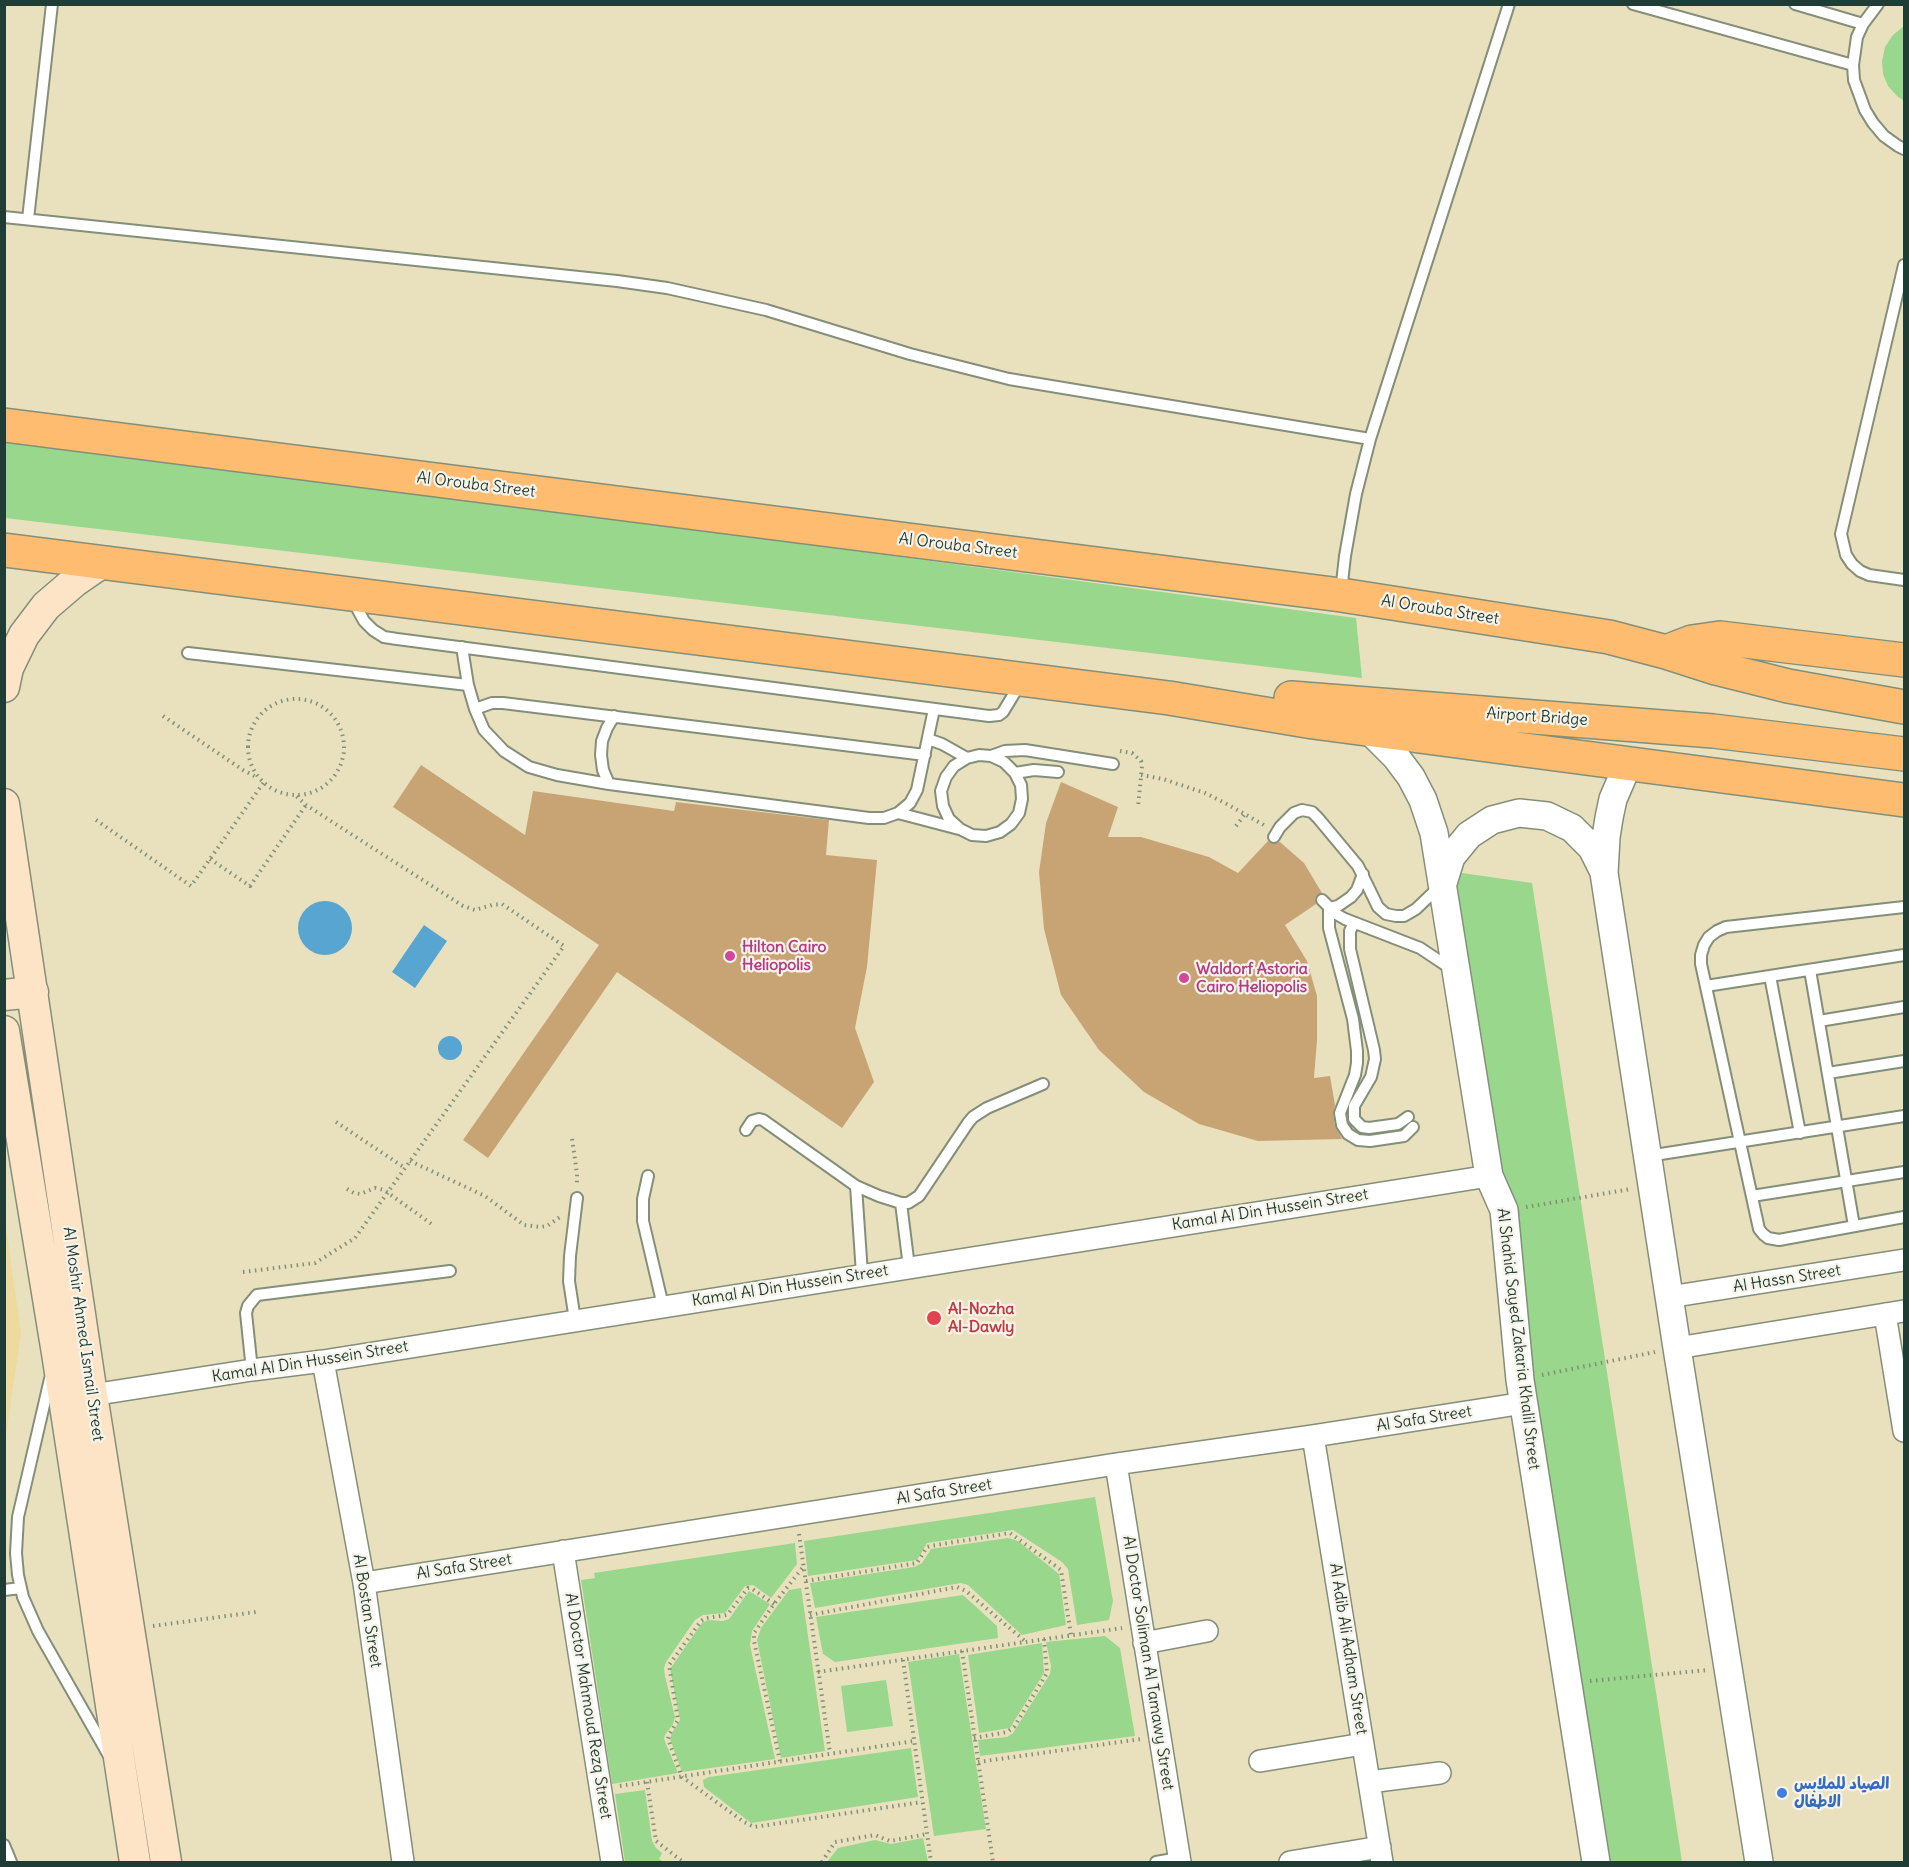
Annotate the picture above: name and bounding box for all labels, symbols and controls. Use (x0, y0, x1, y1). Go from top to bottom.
street label: Al Orouba Street (416, 468, 536, 502)
street label: Al Orouba Street (898, 529, 1018, 563)
street label: Al Orouba Street (1380, 591, 1500, 629)
street label: Airport Bridge (1486, 704, 1588, 730)
place label: Hilton Cairo Heliopolis (742, 937, 827, 975)
marker: Hilton Cairo Heliopolis (723, 949, 737, 963)
place label: Waldorf Astoria Cairo Heliopolis (1196, 959, 1308, 997)
marker: Waldorf Astoria Cairo Heliopolis (1177, 971, 1191, 985)
street label: Kamal Al Din Hussein Street (1170, 1185, 1370, 1235)
street label: Al Shahid Sayed Zakaria Khalil Street (1492, 1207, 1544, 1471)
street label: Al Moshir Ahmed Ismail Street (58, 1226, 108, 1442)
street label: Kamal Al Din Hussein Street (690, 1261, 890, 1311)
street label: Al Hassn Street (1732, 1261, 1842, 1297)
place label: Al-Nozha Al-Dawly (948, 1299, 1014, 1337)
marker: Al-Nozha Al-Dawly (925, 1309, 943, 1327)
street label: Kamal Al Din Hussein Street (210, 1337, 410, 1387)
street label: Al Safa Street (1375, 1402, 1473, 1436)
street label: Al Safa Street (895, 1475, 993, 1509)
street label: Al Doctor Soliman Al Tamawy Street (1118, 1534, 1178, 1792)
street label: Al Safa Street (415, 1550, 513, 1584)
street label: Al Bostan Street (349, 1553, 385, 1669)
street label: Al Adib Ali Adham Street (1325, 1562, 1371, 1736)
street label: Al Doctor Mahmoud Rezq Street (561, 1591, 615, 1821)
place label: الصياد للملابس الاطفال (1794, 1774, 1889, 1812)
marker: الصياد للملابس الاطفال (1775, 1786, 1789, 1800)

